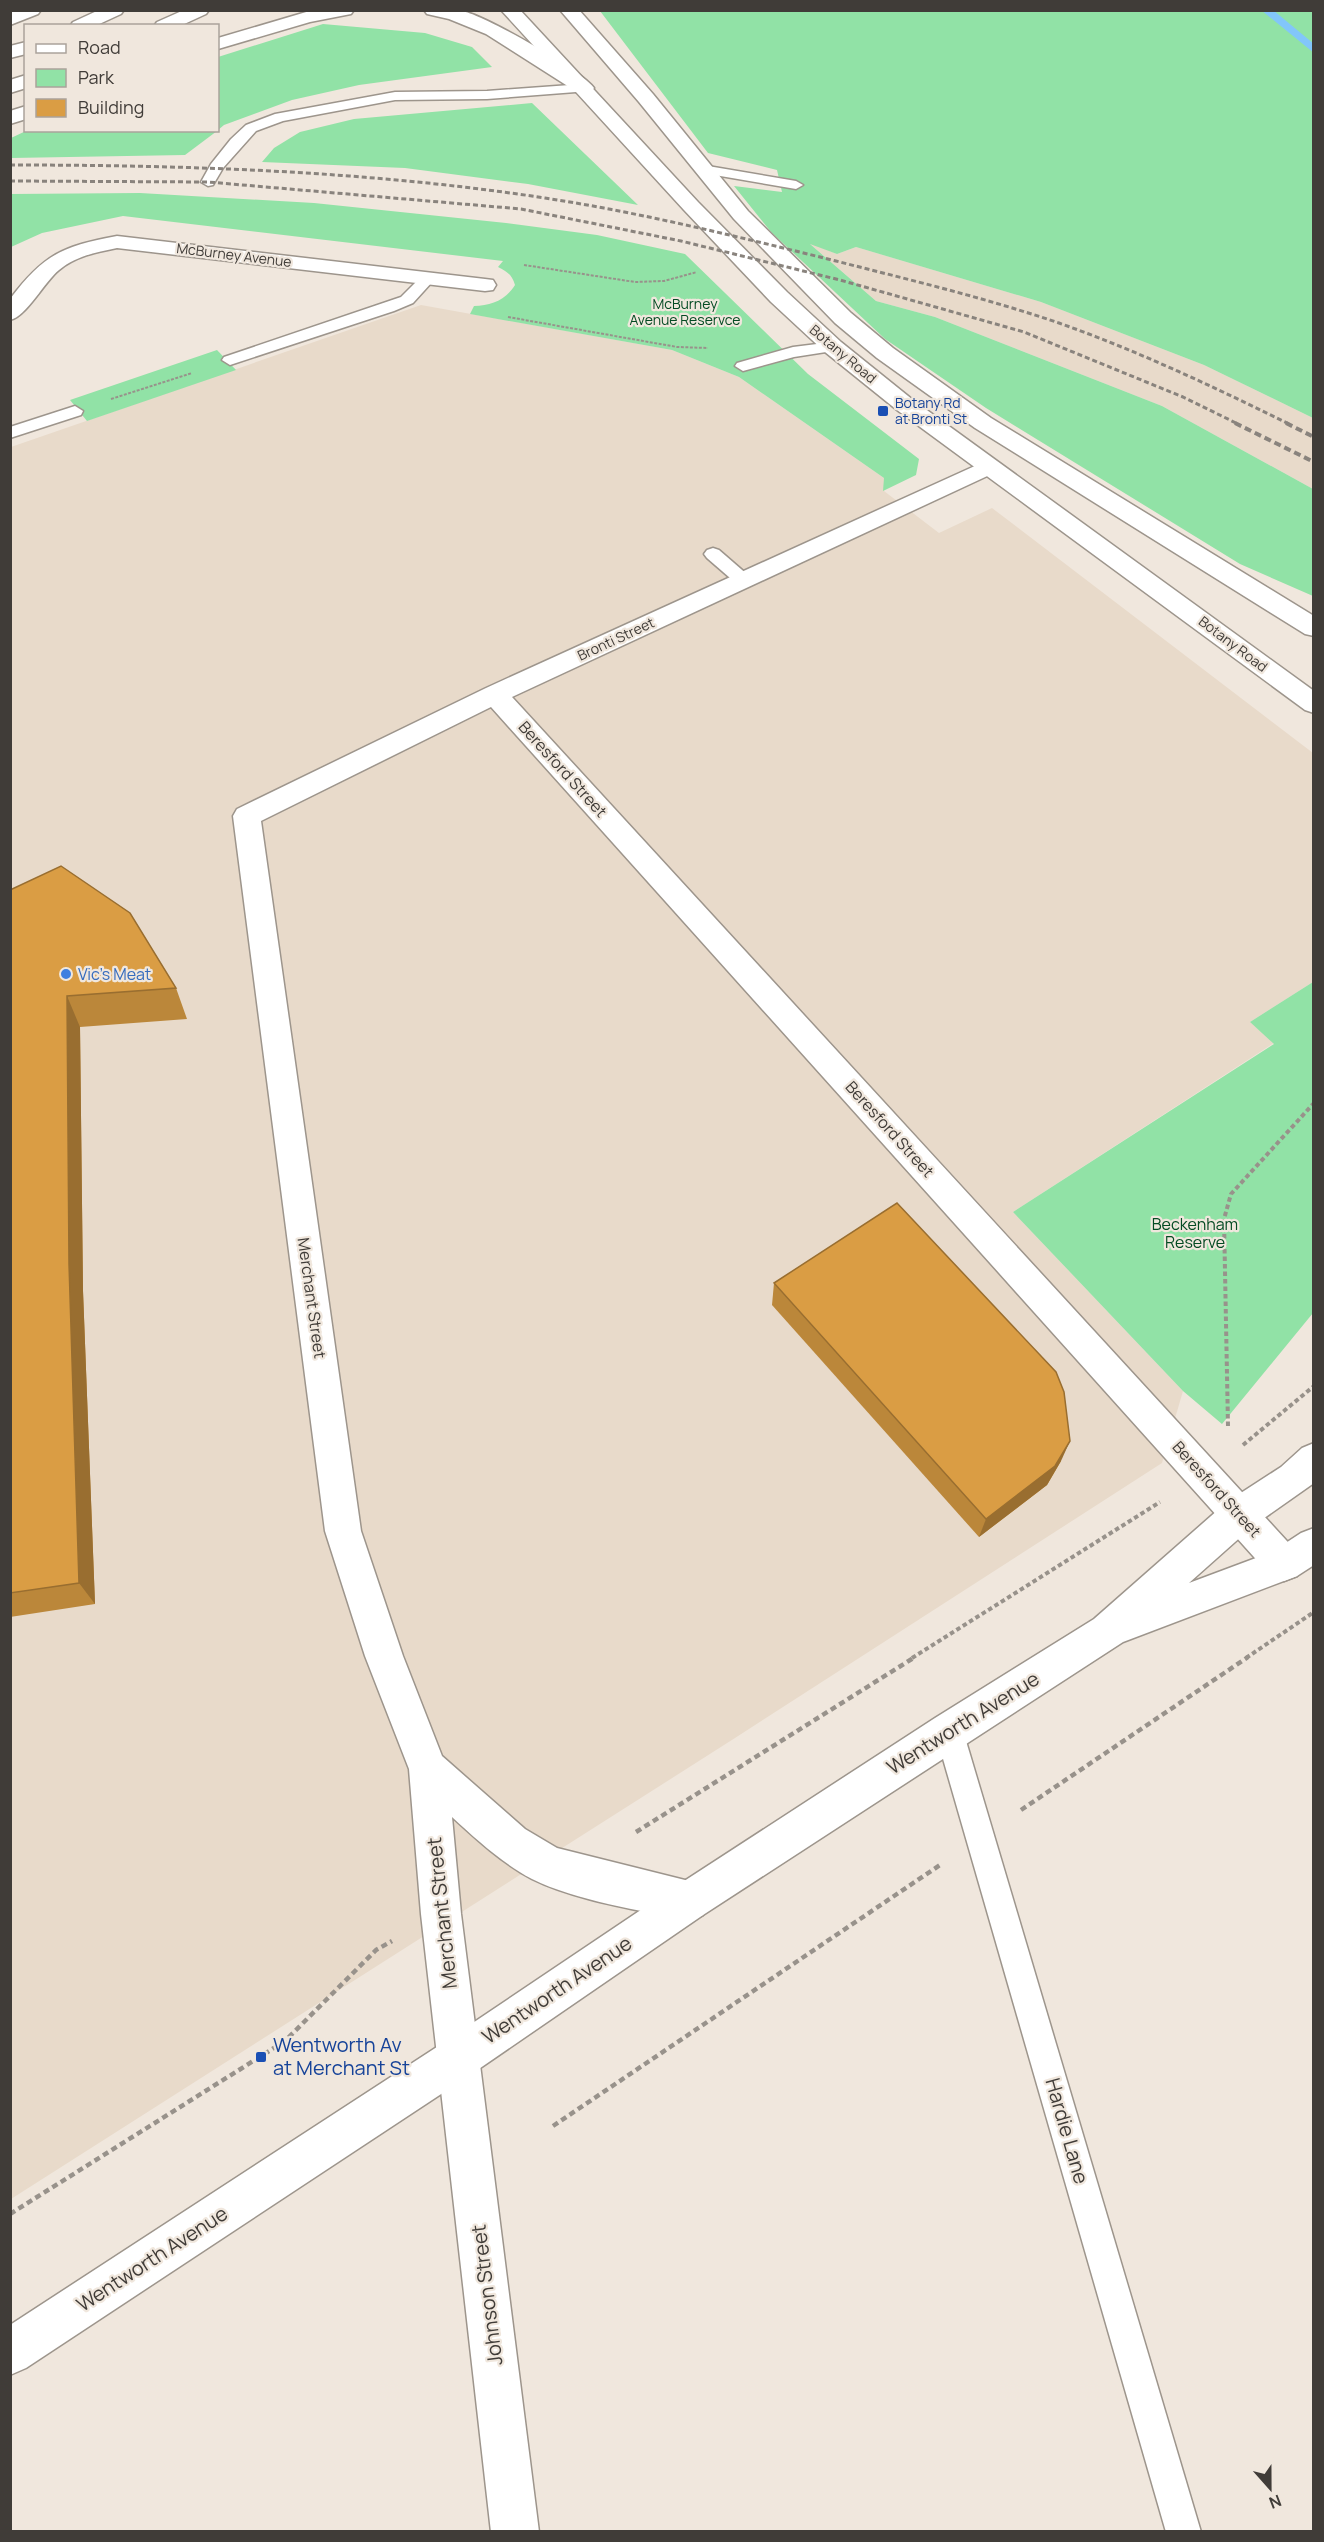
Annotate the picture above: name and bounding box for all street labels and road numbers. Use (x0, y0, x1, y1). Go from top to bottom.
street label: McBurney Avenue (175, 238, 293, 271)
street label: Botany Road (806, 320, 881, 387)
street label: Botany Road (1195, 611, 1272, 676)
street label: Bronti Street (574, 612, 658, 665)
street label: Beresford Street (514, 716, 612, 822)
street label: Beresford Street (841, 1076, 939, 1182)
street label: Merchant Street (293, 1236, 331, 1360)
street label: Beresford Street (1168, 1436, 1266, 1542)
street label: Wentworth Avenue (881, 1665, 1044, 1780)
street label: Merchant Street (420, 1836, 463, 1990)
street label: Wentworth Avenue (477, 1929, 637, 2050)
street label: Hardie Lane (1040, 2075, 1095, 2187)
street label: Wentworth Avenue (71, 2200, 233, 2318)
street label: Johnson Street (464, 2223, 509, 2367)

